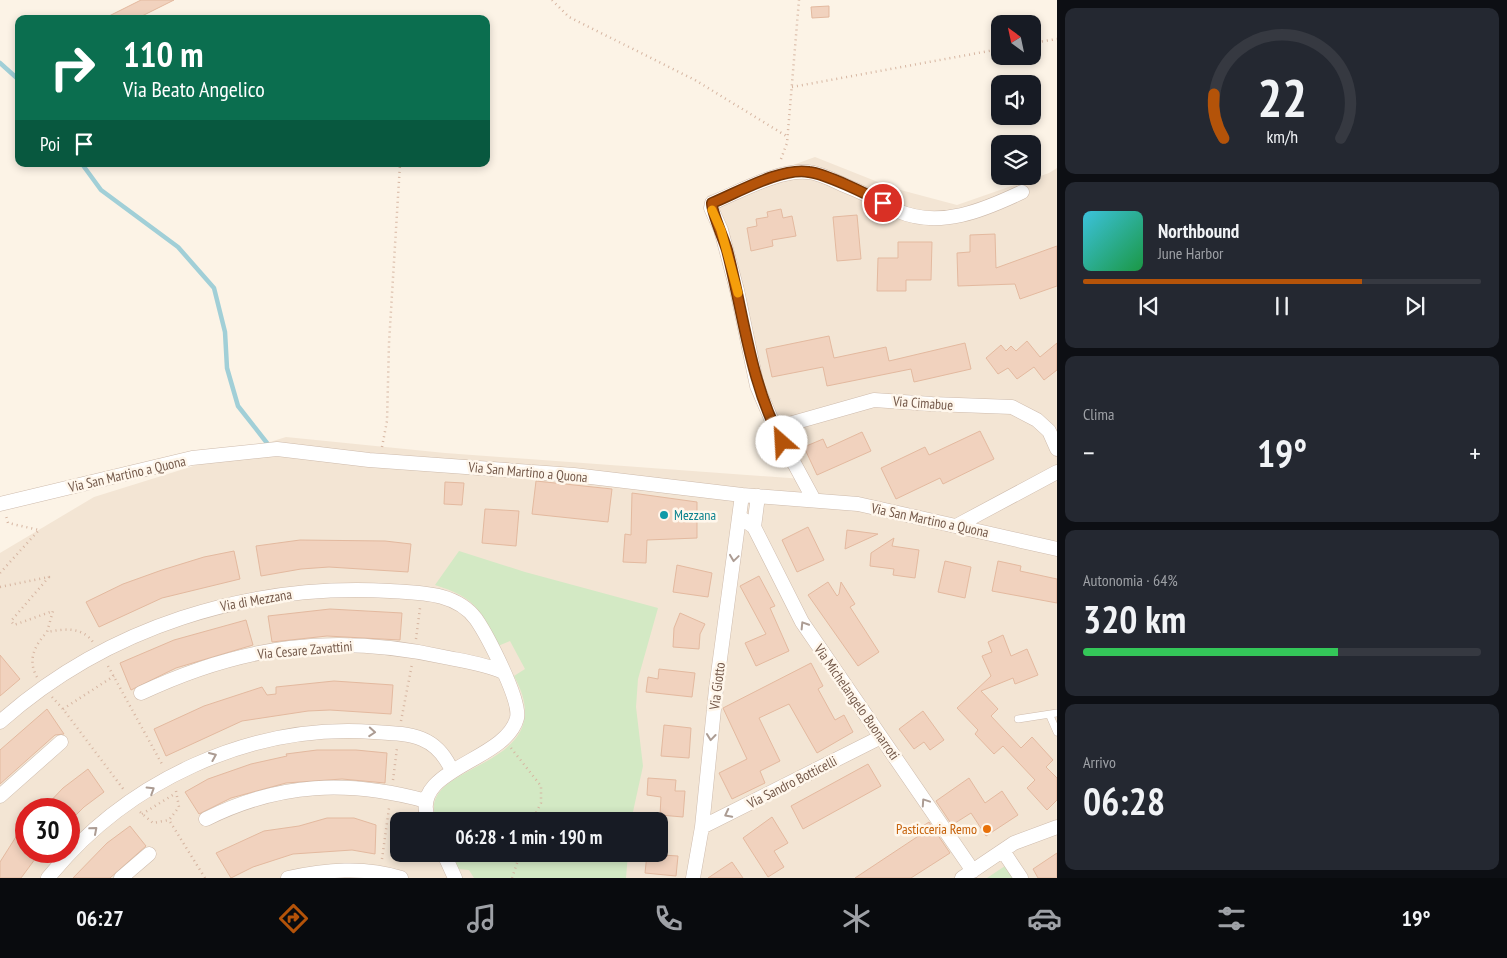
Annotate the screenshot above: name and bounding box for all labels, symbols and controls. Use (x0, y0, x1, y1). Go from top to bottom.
north arrow (991, 15, 1041, 65)
map controls (991, 15, 1041, 185)
text: 110 m (123, 31, 204, 77)
icon: right (40, 35, 105, 100)
text: 22 (1257, 64, 1307, 131)
text: Via Beato Angelico (123, 75, 265, 103)
button: sound (991, 75, 1041, 125)
text: km/h (1266, 125, 1298, 148)
icon: arrive (70, 130, 98, 158)
text: Poi (40, 132, 60, 156)
button: layers (991, 135, 1041, 185)
pin (862, 182, 904, 224)
icon: arrive (869, 189, 897, 217)
text: Northbound (1158, 219, 1239, 243)
text: June Harbor (1158, 243, 1223, 263)
icon: previous (1135, 292, 1163, 320)
icon: pause (1268, 292, 1296, 320)
icon: next (1401, 292, 1429, 320)
street label: Via Cimabue (891, 392, 954, 414)
text: Clima (1083, 404, 1114, 424)
position arrow (755, 415, 807, 467)
text: 19° (1257, 428, 1307, 477)
text: − (1083, 434, 1095, 471)
text: + (1469, 434, 1481, 471)
street label: Via San Martino a Quona (66, 452, 187, 496)
street label: Via San Martino a Quona (467, 458, 588, 486)
street label: Via San Martino a Quona (869, 499, 990, 541)
place label: Mezzana (674, 506, 716, 524)
marker: Mezzana (658, 509, 670, 521)
one-way arrow (729, 555, 740, 563)
text: Autonomia · 64% (1083, 570, 1178, 590)
street label: Via di Mezzana (218, 585, 293, 615)
text: 320 km (1083, 594, 1186, 643)
one-way arrow (801, 621, 810, 630)
street label: Via Cesare Zavattini (256, 637, 353, 663)
street label: Via Michelangelo Buonarroti (810, 640, 904, 763)
street label: Via Giotto (705, 661, 729, 712)
one-way arrow (369, 726, 377, 737)
one-way arrow (706, 733, 717, 741)
one-way arrow (209, 752, 217, 762)
street label: Via Sandro Botticelli (743, 752, 840, 813)
text: Arrivo (1083, 752, 1116, 772)
text: 06:28 (1083, 776, 1165, 825)
one-way arrow (146, 786, 155, 796)
speed limit sign: 30 (15, 798, 80, 863)
one-way arrow (922, 798, 932, 807)
one-way arrow (725, 808, 734, 818)
place label: Pasticceria Remo (896, 820, 977, 838)
marker: Pasticceria Remo (981, 823, 993, 835)
text: 06:28 · 1 min · 190 m (456, 825, 602, 849)
one-way arrow (88, 827, 97, 836)
icon: directions (276, 901, 311, 936)
icon: music (464, 901, 499, 936)
icon: phone (651, 901, 686, 936)
icon: climate (839, 901, 874, 936)
icon: car (1027, 901, 1062, 936)
icon: filters (1214, 901, 1249, 936)
text: 06:27 (76, 904, 124, 932)
text: 19° (1402, 904, 1431, 932)

